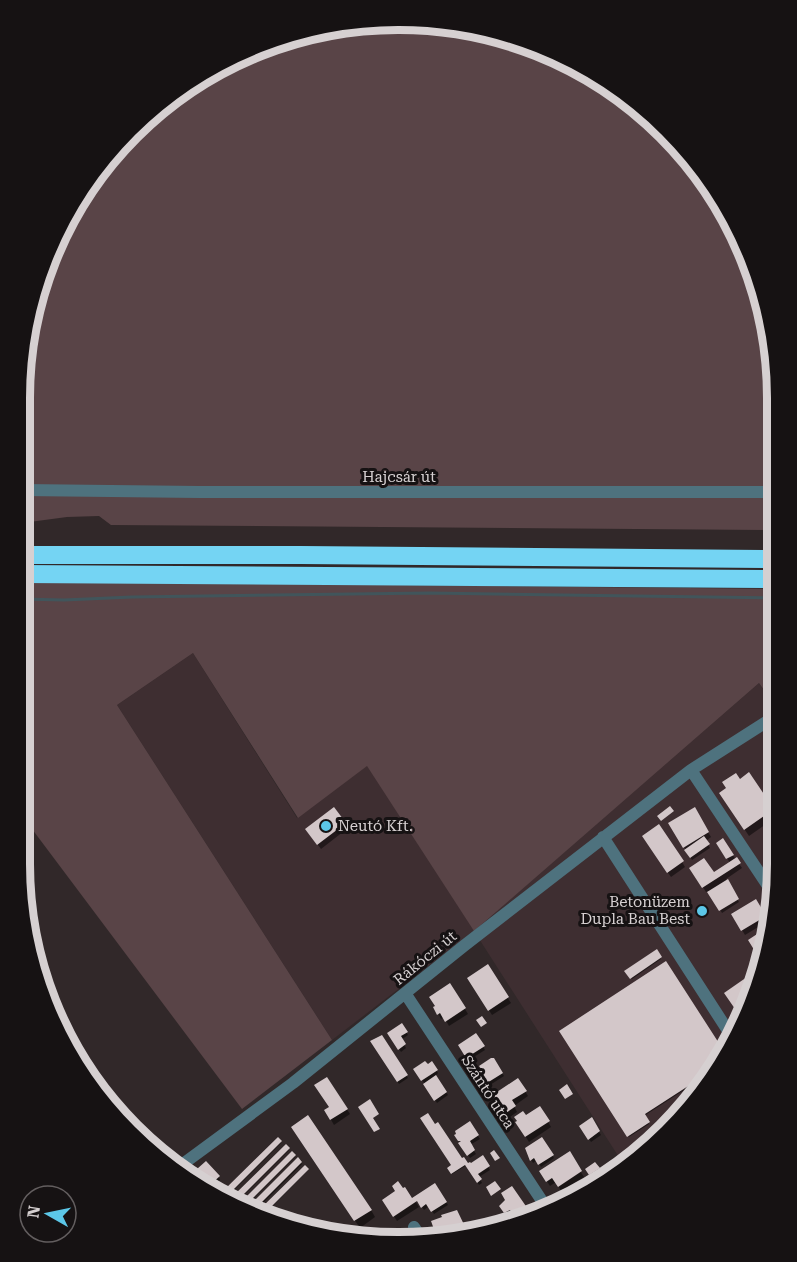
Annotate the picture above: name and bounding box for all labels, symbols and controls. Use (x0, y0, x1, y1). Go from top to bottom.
street label: Hajcsár út (362, 468, 436, 486)
place label: Neutó Kft. (338, 817, 413, 835)
marker: Neutó Kft. (319, 819, 333, 833)
place label: Betonüzem Dupla Bau Best (580, 893, 690, 928)
marker: Betonüzem Dupla Bau Best (695, 904, 709, 918)
street label: Rákóczi út (390, 927, 460, 989)
street label: Szántó utca (458, 1052, 518, 1132)
north arrow (18, 1184, 78, 1244)
text: N (23, 1204, 44, 1219)

